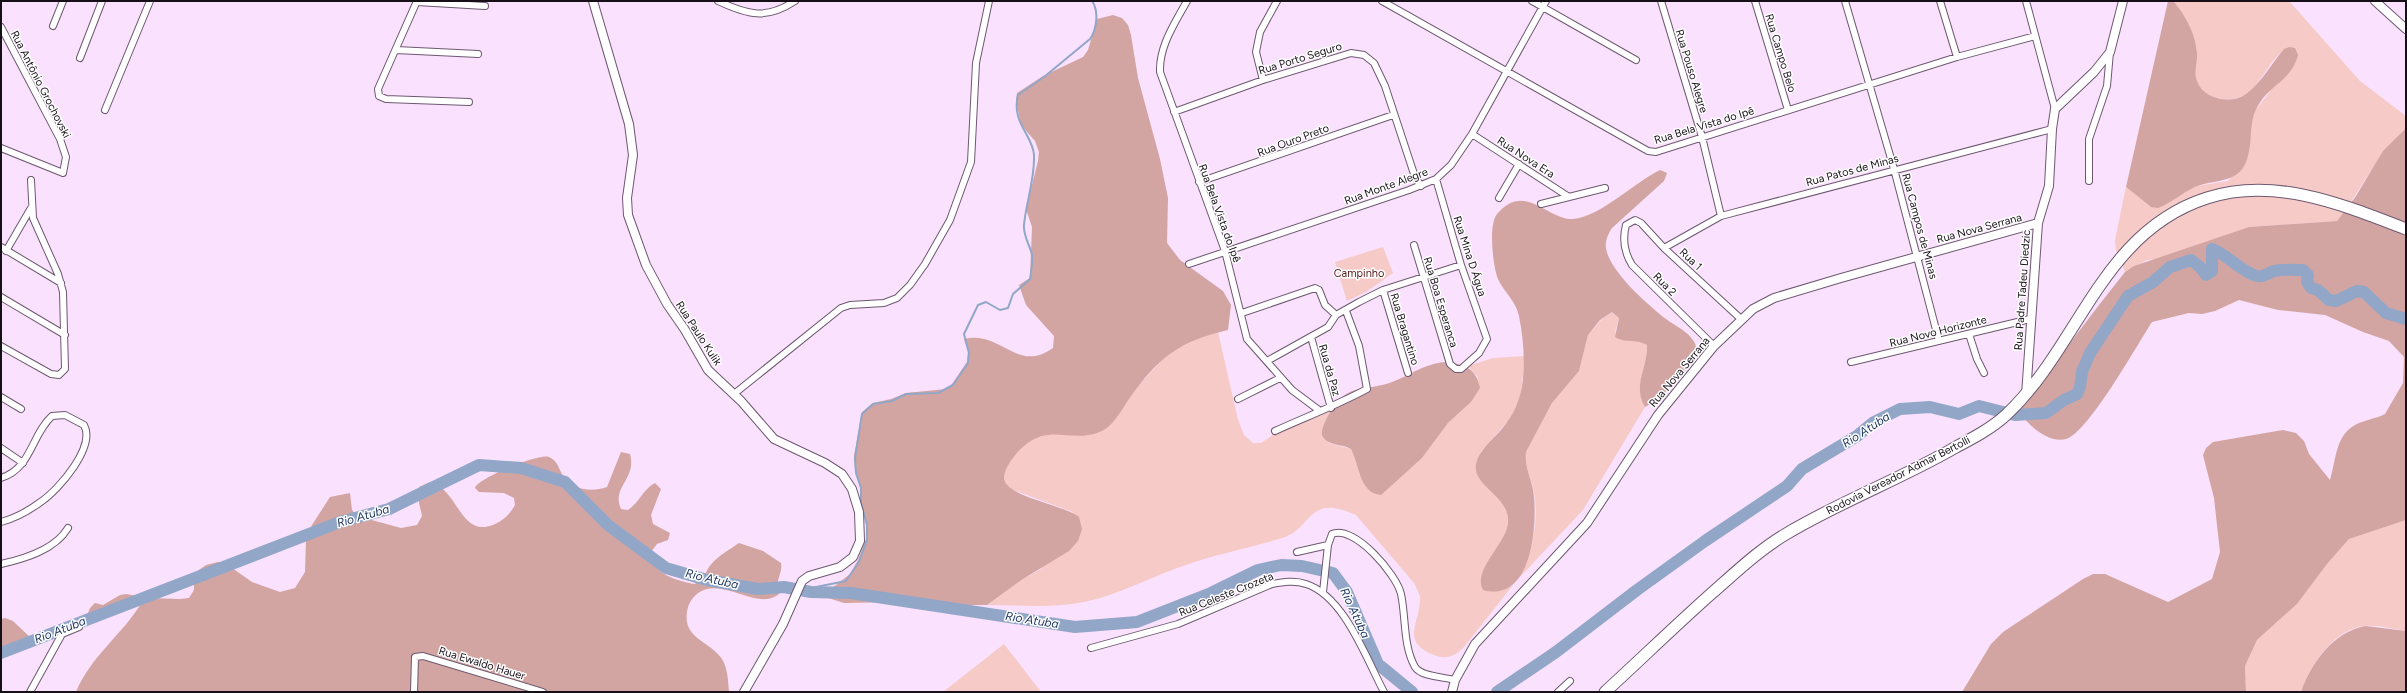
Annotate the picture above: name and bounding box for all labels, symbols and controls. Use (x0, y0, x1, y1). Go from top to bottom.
street label: Rua Campo Belo (1762, 12, 1799, 94)
street label: Rua Antônio Grochovski (8, 28, 73, 140)
street label: Rua Pouso Alegre (1673, 28, 1710, 114)
street label: Rua Porto Seguro (1257, 40, 1343, 77)
street label: Rua Bela Vista do Ipê (1653, 104, 1756, 147)
street label: Rua Ouro Preto (1256, 121, 1331, 159)
street label: Rua Nova Era (1495, 134, 1557, 181)
street label: Rua Patos de Minas (1804, 152, 1900, 189)
street label: Rua Bela Vista do Ipê (1196, 162, 1243, 264)
street label: Rua Monte Alegre (1343, 165, 1430, 208)
street label: Rua Campos de Minas (1899, 172, 1940, 280)
street label: Rua Nova Serrana (1935, 211, 2023, 246)
street label: Rua Mina D Água (1450, 214, 1489, 298)
street label: Rua Padre Tadeu Diedzic (2012, 229, 2033, 351)
street label: Rua 1 (1677, 246, 1705, 273)
street label: Rua Boa Esperanca (1421, 255, 1460, 349)
park label: Campinho (1334, 267, 1384, 280)
street label: Rua 2 (1650, 270, 1679, 299)
street label: Rua Bragantino (1387, 291, 1422, 367)
street label: Rua Paulo Kulik (673, 299, 725, 368)
street label: Rua Novo Horizonte (1888, 313, 1988, 350)
street label: Rua Nova Serrana (1646, 335, 1713, 410)
street label: Rua da Paz (1316, 343, 1343, 398)
water label: Rio Atuba (1840, 409, 1892, 451)
street label: Rodovia Vereador Admar Bertolli (1824, 433, 1972, 518)
water label: Rio Atuba (335, 502, 391, 530)
water label: Rio Atuba (684, 566, 740, 592)
street label: Rua Celeste Crozeta (1177, 570, 1275, 619)
water label: Rio Atuba (1337, 586, 1373, 640)
water label: Rio Atuba (1004, 609, 1060, 631)
water label: Rio Atuba (32, 614, 88, 646)
street label: Rua Ewaldo Hauer (437, 644, 527, 683)

